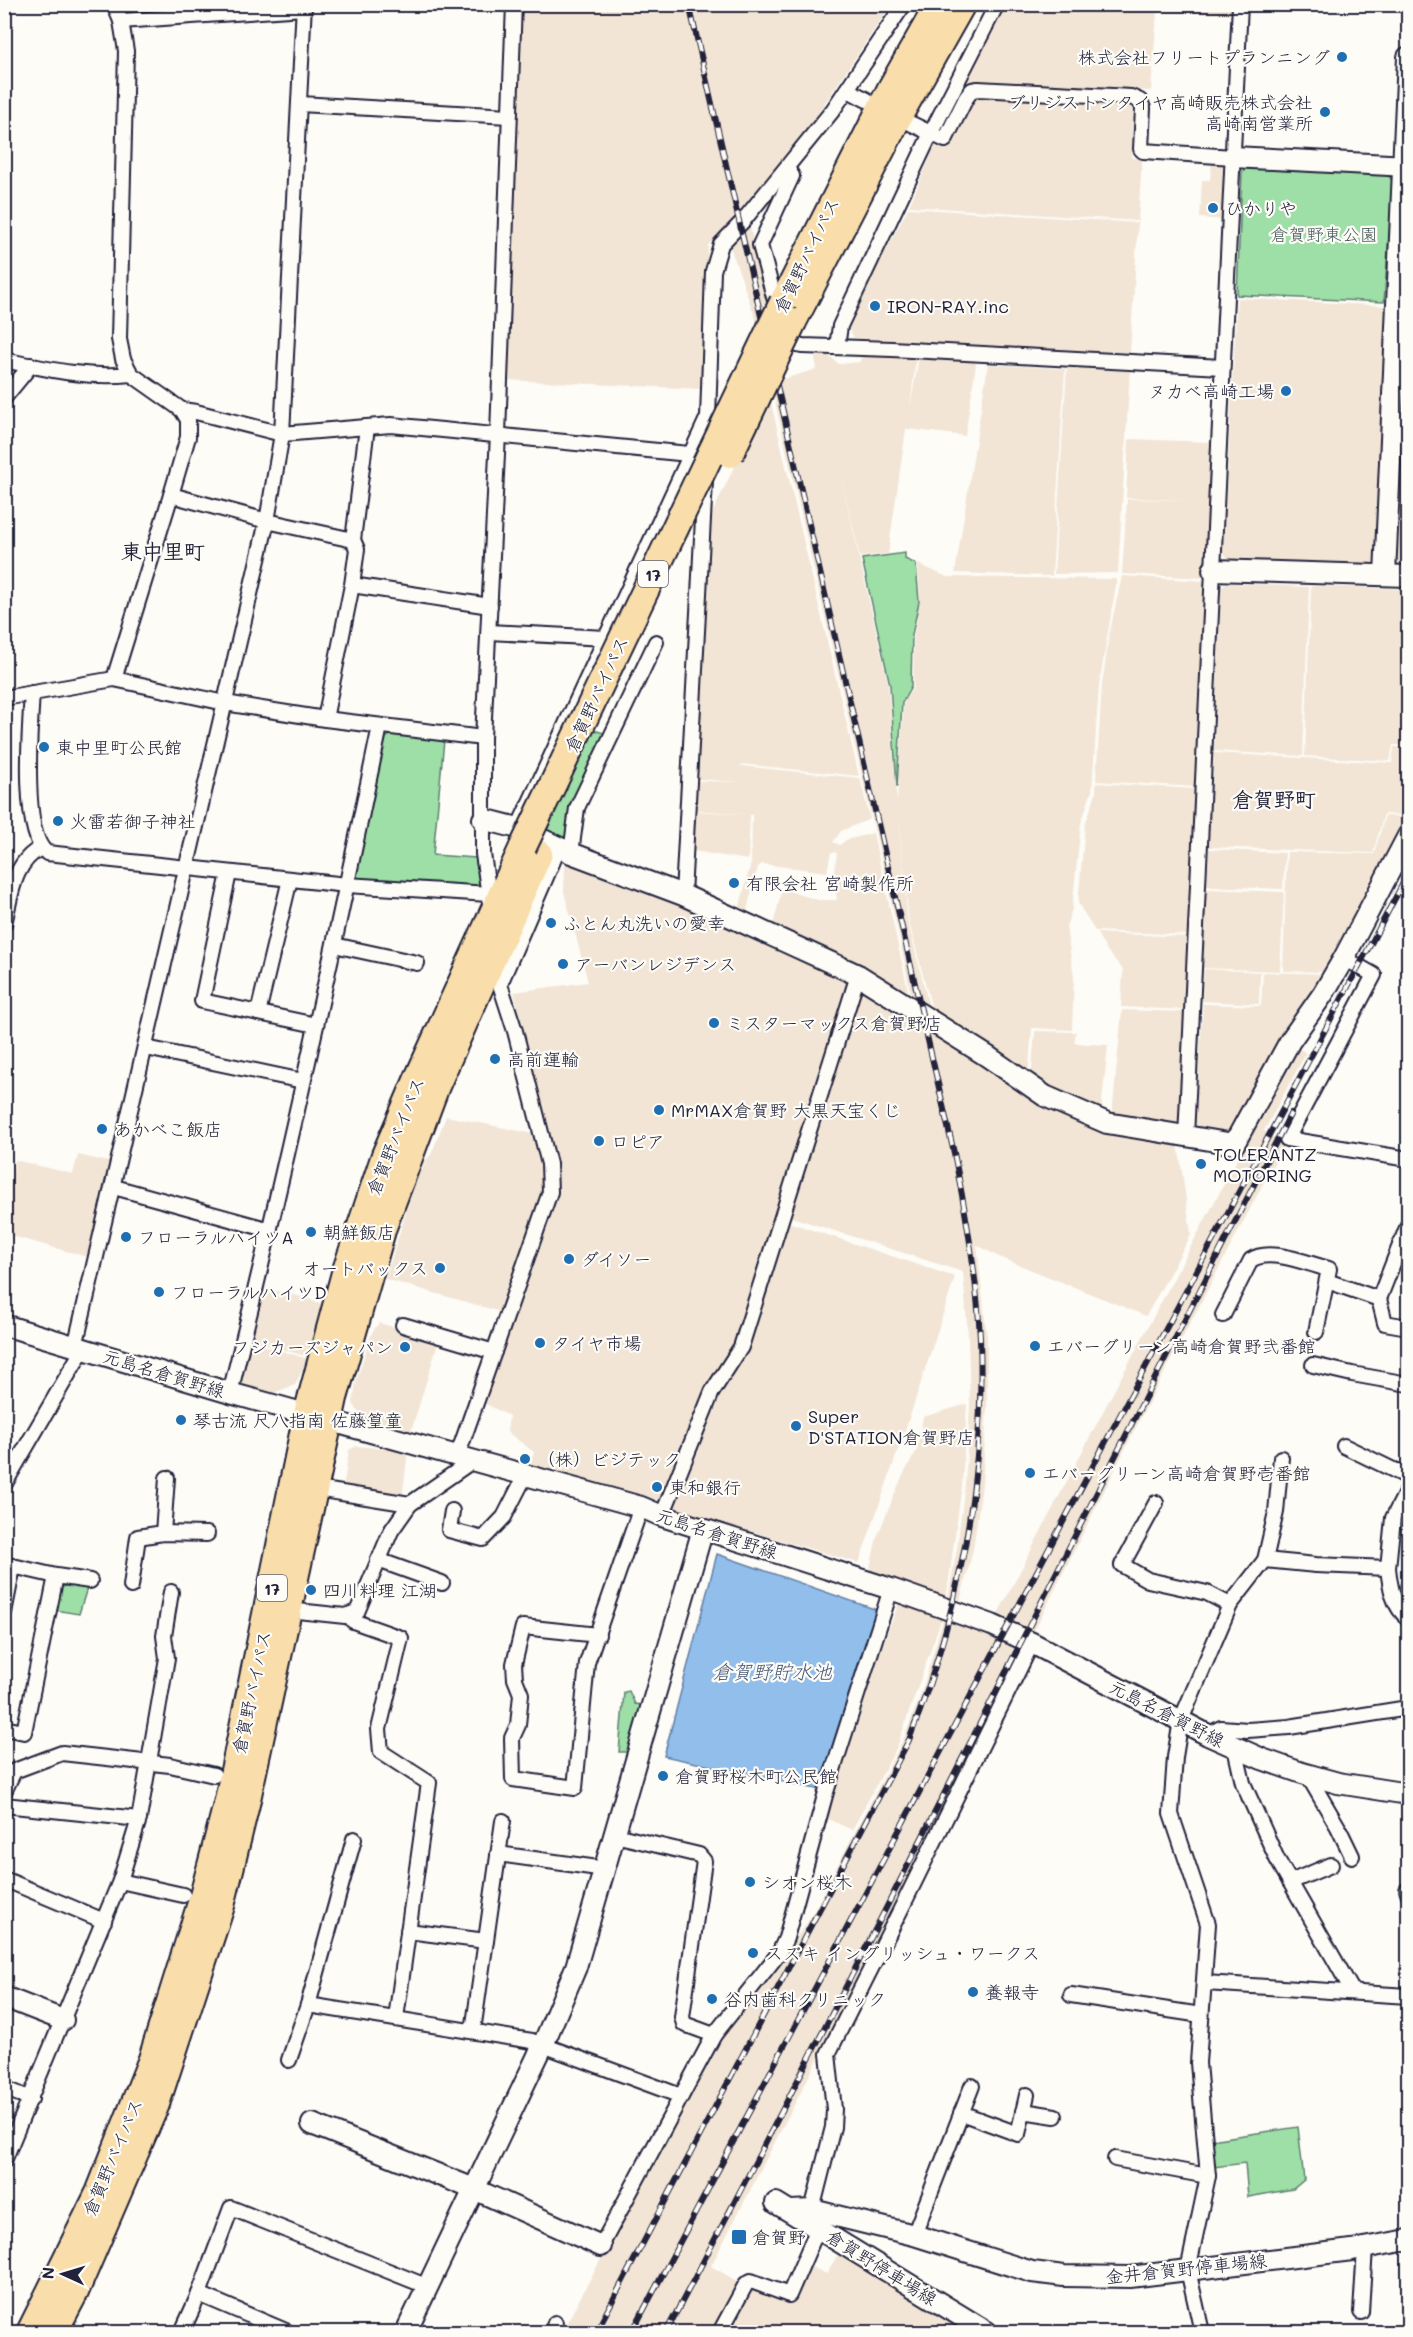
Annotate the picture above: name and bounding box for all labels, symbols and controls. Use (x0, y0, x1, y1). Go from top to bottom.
place label: 株式会社フリートプランニング (1078, 45, 1330, 69)
marker: 株式会社フリートプランニング (1335, 50, 1349, 64)
place label: ブリジストンタイヤ高崎販売株式会社 高崎南営業所 (1008, 90, 1313, 135)
marker: ブリジストンタイヤ高崎販売株式会社 高崎南営業所 (1318, 105, 1332, 119)
street label: 倉賀野バイパス (768, 193, 844, 317)
place label: ひかりや (1225, 196, 1297, 220)
marker: ひかりや (1206, 201, 1220, 215)
park label: 倉賀野東公園 (1270, 222, 1378, 246)
place label: IRON-RAY.inc (887, 294, 1009, 318)
marker: IRON-RAY.inc (868, 299, 882, 313)
place label: ヌカべ高崎工場 (1148, 379, 1274, 403)
marker: ヌカべ高崎工場 (1279, 384, 1293, 398)
district label: 東中里町 (121, 537, 205, 564)
road number: 17 (638, 561, 668, 587)
street label: 倉賀野バイパス (559, 632, 633, 756)
place label: 東中里町公民館 (56, 735, 182, 759)
marker: 東中里町公民館 (37, 740, 51, 754)
district label: 倉賀野町 (1232, 785, 1316, 812)
place label: 火雷若御子神社 (70, 809, 196, 833)
marker: 火雷若御子神社 (51, 814, 65, 828)
place label: 有限会社 宮崎製作所 (746, 871, 914, 895)
marker: 有限会社 宮崎製作所 (727, 876, 741, 890)
place label: ふとん丸洗いの愛幸 (563, 911, 725, 935)
marker: ふとん丸洗いの愛幸 (544, 916, 558, 930)
place label: アーバンレジデンス (575, 952, 736, 976)
marker: アーバンレジデンス (556, 957, 570, 971)
place label: ミスターマックス倉賀野店 (726, 1011, 942, 1035)
marker: ミスターマックス倉賀野店 (707, 1016, 721, 1030)
place label: 高前運輸 (507, 1047, 579, 1071)
marker: 高前運輸 (488, 1052, 502, 1066)
street label: 倉賀野バイパス (360, 1073, 430, 1199)
place label: MrMAX倉賀野 大黒天宝くじ (671, 1098, 901, 1122)
marker: MrMAX倉賀野 大黒天宝くじ (652, 1103, 666, 1117)
place label: あかべこ飯店 (114, 1117, 222, 1141)
marker: あかべこ飯店 (95, 1122, 109, 1136)
place label: ロピア (611, 1129, 665, 1153)
marker: ロピア (592, 1134, 606, 1148)
place label: TOLERANTZ MOTORING (1213, 1142, 1316, 1187)
marker: TOLERANTZ MOTORING (1194, 1157, 1208, 1171)
place label: 朝鮮飯店 (323, 1220, 395, 1244)
place label: フローラルハイツA (138, 1225, 294, 1249)
marker: 朝鮮飯店 (304, 1225, 318, 1239)
marker: フローラルハイツA (119, 1230, 133, 1244)
place label: ダイソー (581, 1247, 651, 1271)
marker: ダイソー (562, 1252, 576, 1266)
place label: オートバックス (302, 1256, 428, 1280)
marker: オートバックス (433, 1261, 447, 1275)
place label: フローラルハイツD (171, 1280, 327, 1304)
marker: フローラルハイツD (152, 1285, 166, 1299)
place label: タイヤ市場 (552, 1331, 641, 1355)
place label: エバーグリーン高崎倉賀野弐番館 (1047, 1334, 1316, 1358)
place label: フジカーズジャパン (232, 1335, 393, 1359)
marker: タイヤ市場 (533, 1336, 547, 1350)
marker: エバーグリーン高崎倉賀野弐番館 (1028, 1339, 1042, 1353)
marker: フジカーズジャパン (398, 1340, 412, 1354)
street label: 元島名倉賀野線 (100, 1343, 228, 1403)
place label: Super D'STATION倉賀野店 (808, 1404, 974, 1449)
place label: 琴古流 尺八指南 佐藤篁童 (193, 1408, 403, 1432)
marker: 琴古流 尺八指南 佐藤篁童 (174, 1413, 188, 1427)
marker: Super D'STATION倉賀野店 (789, 1419, 803, 1433)
place label: （株）ビジテック (537, 1447, 681, 1471)
marker: （株）ビジテック (518, 1452, 532, 1466)
place label: エバーグリーン高崎倉賀野壱番館 (1042, 1461, 1311, 1485)
marker: エバーグリーン高崎倉賀野壱番館 (1023, 1466, 1037, 1480)
place label: 東和銀行 (669, 1475, 741, 1499)
marker: 東和銀行 (650, 1480, 664, 1494)
street label: 元島名倉賀野線 (653, 1502, 781, 1564)
road number: 17 (257, 1575, 287, 1601)
place label: 四川料理 江湖 (323, 1578, 437, 1602)
marker: 四川料理 江湖 (304, 1583, 318, 1597)
street label: 倉賀野バイパス (226, 1628, 276, 1756)
water label: 倉賀野貯水池 (712, 1658, 833, 1684)
street label: 元島名倉賀野線 (1105, 1674, 1229, 1752)
place label: 倉賀野桜木町公民館 (675, 1764, 837, 1788)
marker: 倉賀野桜木町公民館 (656, 1769, 670, 1783)
place label: シオン桜木 (762, 1870, 852, 1894)
marker: シオン桜木 (743, 1875, 757, 1889)
place label: スズキ イングリッシュ・ワークス (765, 1941, 1040, 1965)
marker: スズキ イングリッシュ・ワークス (746, 1946, 760, 1960)
place label: 養報寺 (985, 1980, 1039, 2004)
marker: 養報寺 (966, 1985, 980, 1999)
place label: 谷内歯科クリニック (724, 1987, 886, 2011)
marker: 谷内歯科クリニック (705, 1992, 719, 2006)
street label: 倉賀野バイパス (76, 2094, 148, 2220)
street label: 倉賀野停車場線 (822, 2223, 942, 2311)
place label: 倉賀野 (752, 2225, 806, 2249)
marker: 倉賀野 (730, 2228, 748, 2246)
north arrow (33, 2244, 93, 2304)
street label: 金井倉賀野停車場線 (1104, 2248, 1268, 2288)
text: N (37, 2266, 58, 2280)

